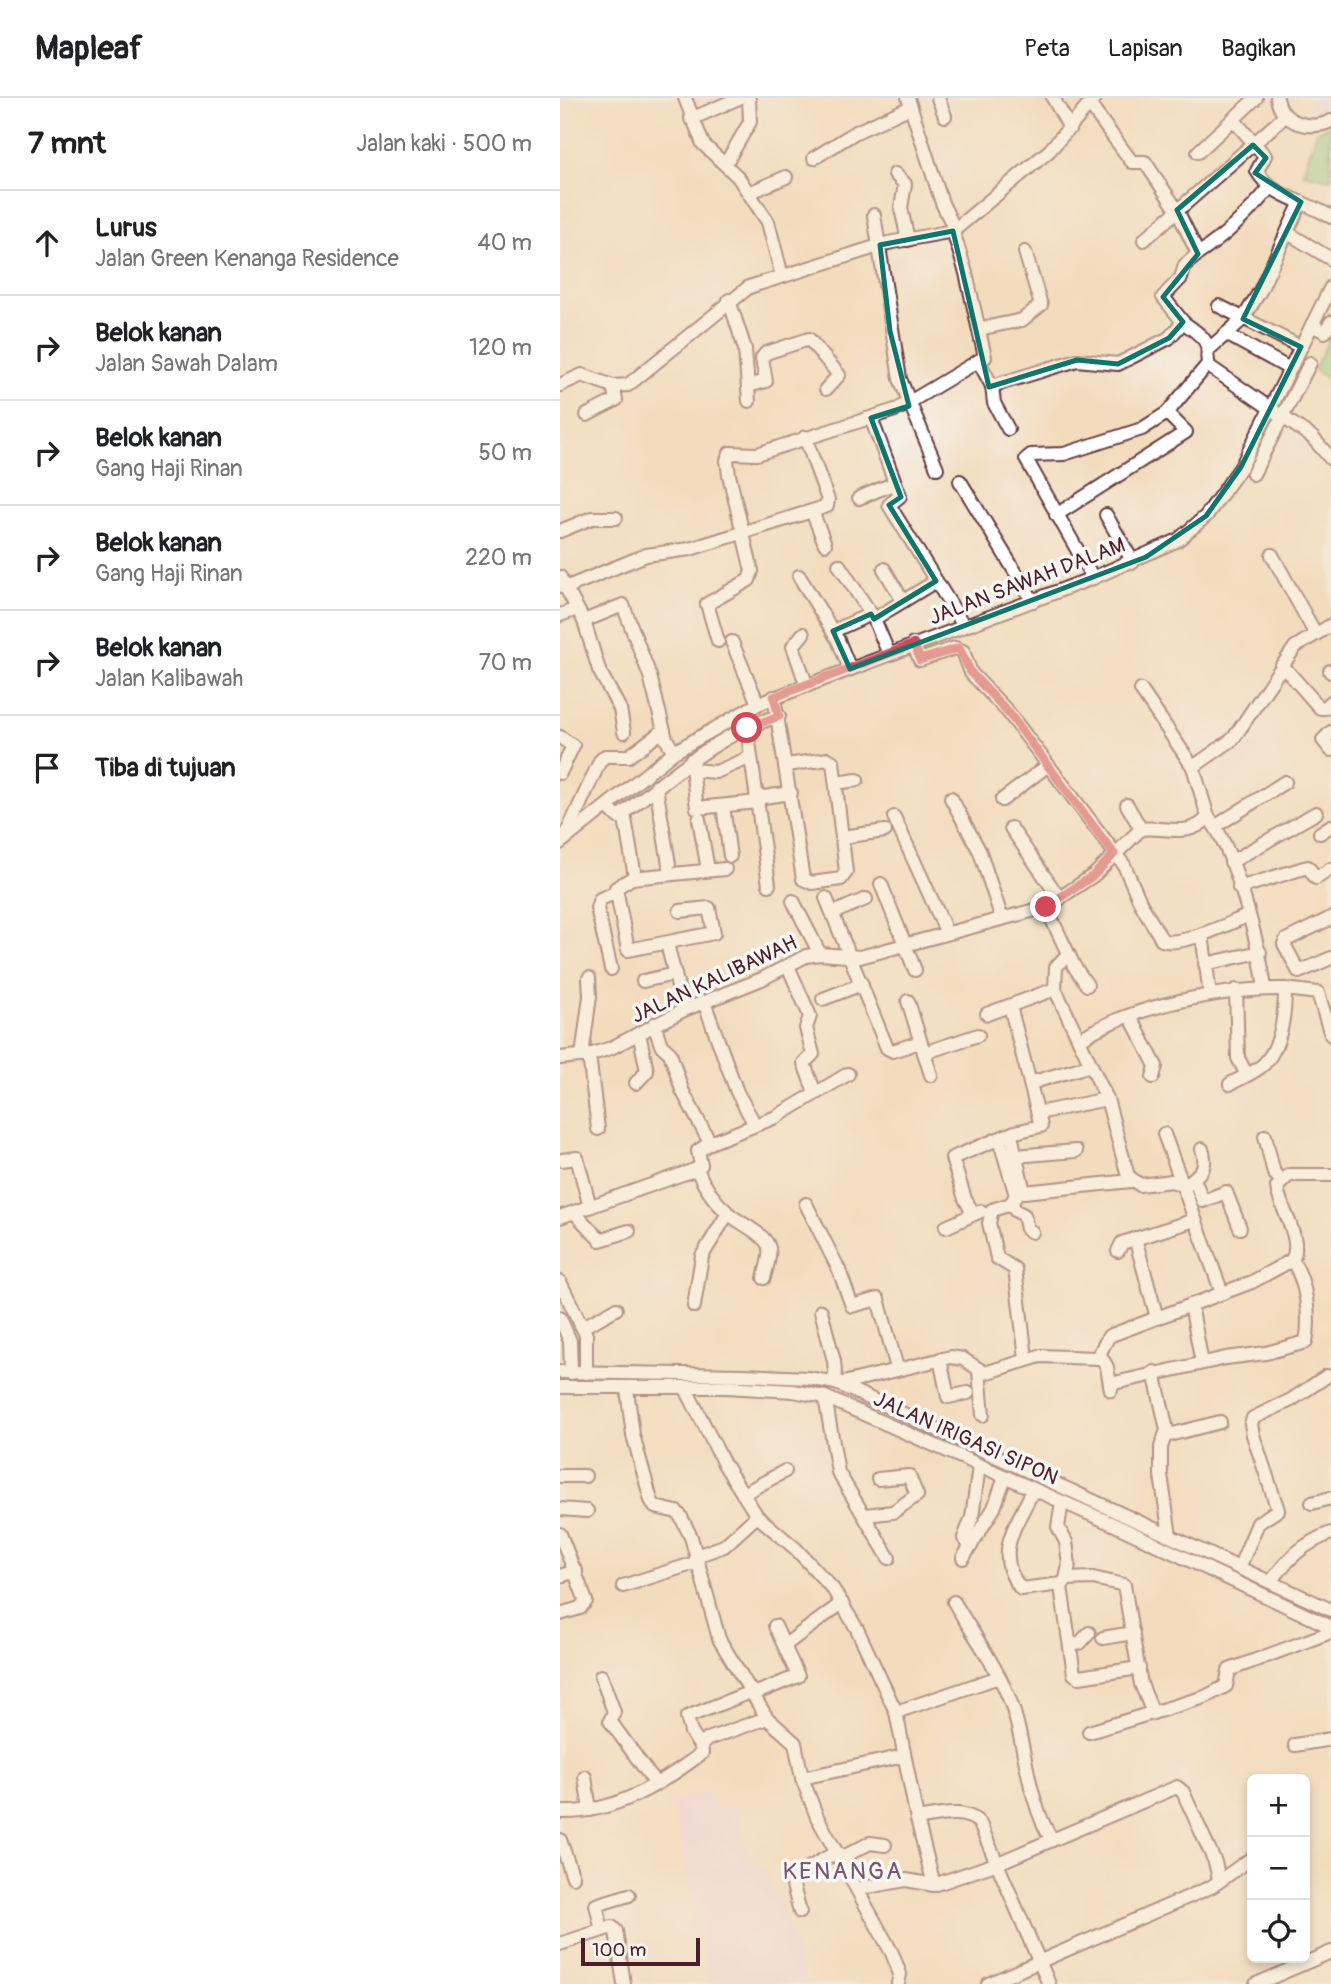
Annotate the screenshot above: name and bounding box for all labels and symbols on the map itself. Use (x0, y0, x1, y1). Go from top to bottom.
street label: JALAN SAWAH DALAM (925, 532, 1129, 631)
route start (731, 712, 762, 743)
route end (1030, 891, 1061, 922)
street label: JALAN KALIBAWAH (627, 929, 801, 1030)
street label: JALAN IRIGASI SIPON (869, 1386, 1062, 1491)
district label: KENANGA (783, 1857, 903, 1886)
scale bar (581, 1935, 700, 1967)

